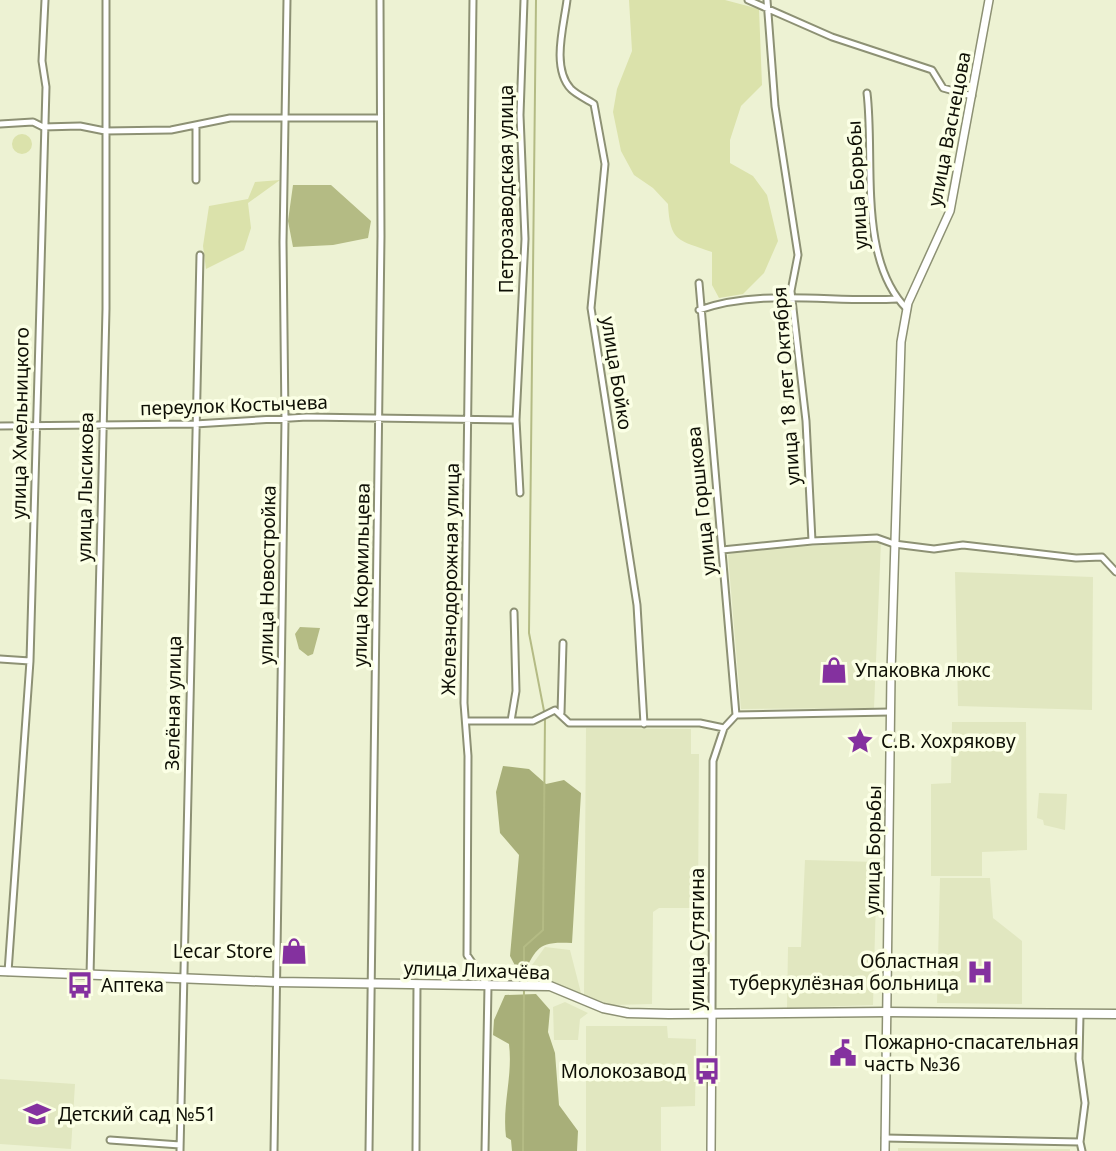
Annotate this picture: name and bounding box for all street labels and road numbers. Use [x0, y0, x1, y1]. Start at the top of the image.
street label: улица Васнецова [921, 49, 977, 209]
street label: Петрозаводская улица [493, 85, 519, 293]
street label: улица Борьбы [841, 120, 873, 250]
street label: улица 18 лет Октября [766, 286, 806, 486]
street label: улица Бойко [595, 314, 639, 432]
street label: улица Хмельницкого [5, 327, 35, 519]
street label: переулок Костычева [140, 389, 328, 421]
street label: улица Лысикова [71, 412, 99, 562]
street label: улица Горшкова [680, 425, 722, 577]
street label: Железнодорожная улица [435, 462, 465, 696]
street label: улица Кормильцева [346, 483, 376, 667]
street label: улица Новостройка [252, 485, 282, 665]
street label: Зелёная улица [159, 635, 187, 771]
street label: улица Борьбы [859, 785, 887, 915]
street label: улица Сутягина [684, 868, 710, 1010]
street label: улица Лихачёва [403, 954, 551, 986]

